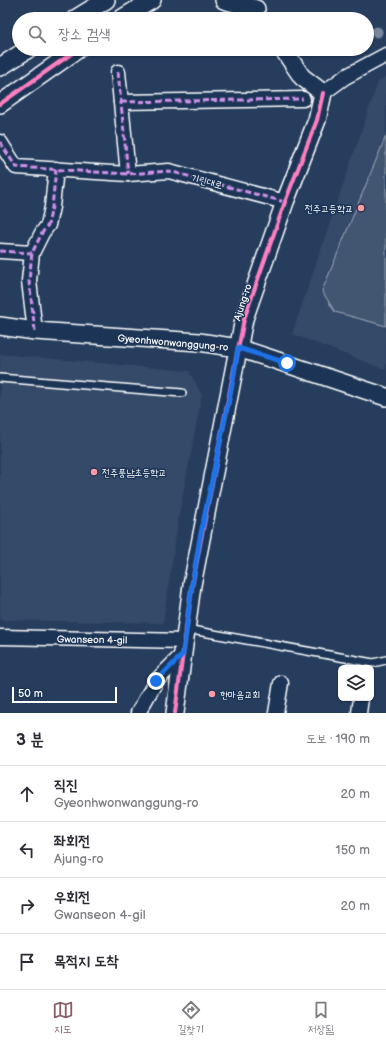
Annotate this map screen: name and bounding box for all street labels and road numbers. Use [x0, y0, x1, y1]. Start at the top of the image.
street label: 기린대로 [190, 172, 224, 192]
street label: Ajung-ro [231, 282, 255, 322]
street label: Gyeonhwonwanggung-ro [117, 332, 229, 354]
street label: Gwanseon 4-gil [57, 633, 127, 647]

